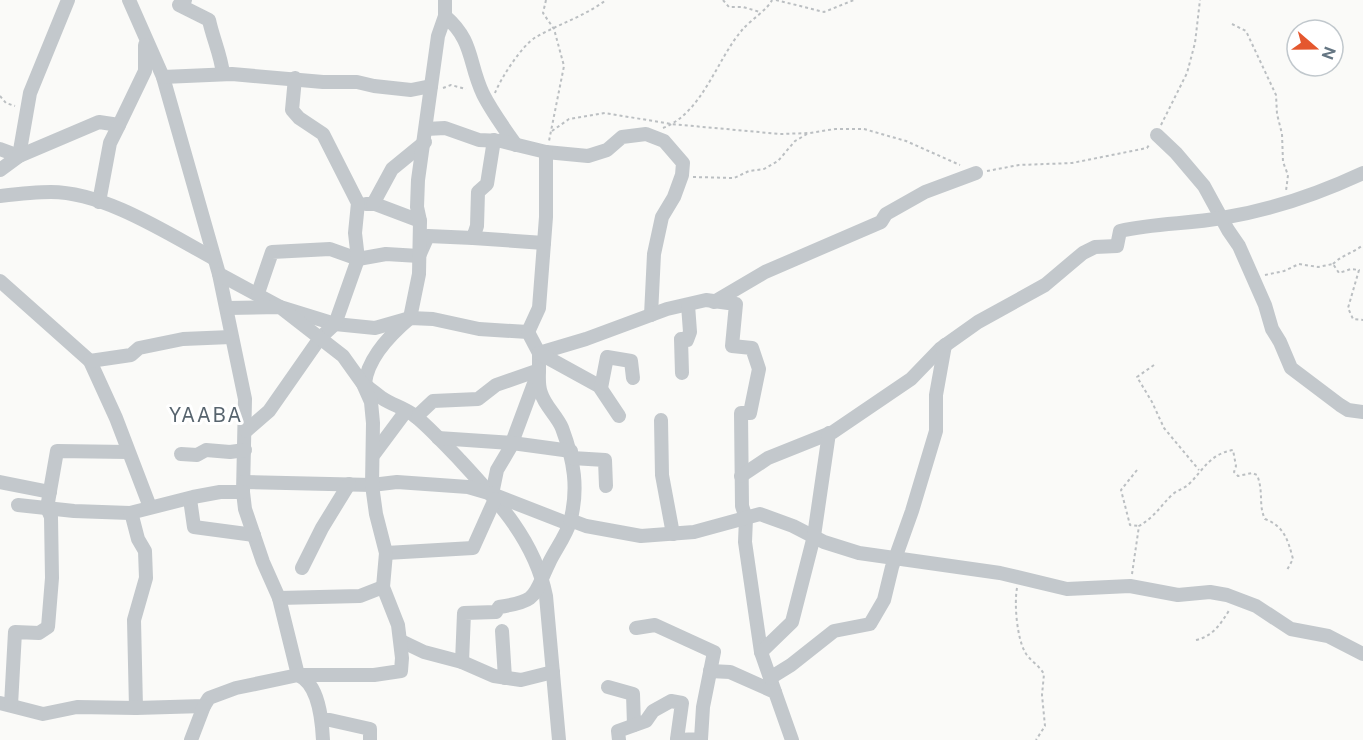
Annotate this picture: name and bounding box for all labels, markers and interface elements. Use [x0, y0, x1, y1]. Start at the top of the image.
north arrow [1285, 18, 1345, 78]
text: N [1318, 44, 1340, 62]
district label: YAABA [169, 403, 243, 427]

